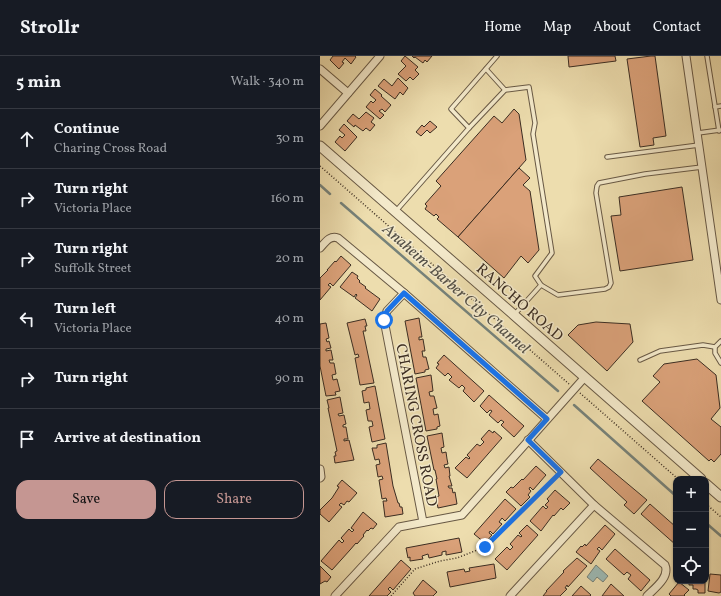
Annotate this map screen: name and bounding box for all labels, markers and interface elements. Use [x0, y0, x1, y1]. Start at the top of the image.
text: Strollr [20, 15, 80, 41]
text: Home [484, 18, 521, 37]
text: Map [543, 18, 571, 37]
text: About [593, 18, 631, 37]
text: Contact [653, 18, 701, 37]
text: 5 min [16, 71, 61, 94]
text: Walk · 340 m [231, 73, 304, 91]
text: Continue [54, 119, 119, 140]
icon: ahead [16, 128, 38, 150]
text: 30 m [276, 130, 304, 148]
text: Charing Cross Road [54, 140, 167, 158]
text: Turn right [54, 179, 128, 200]
icon: right [16, 188, 38, 210]
text: 160 m [270, 190, 304, 208]
text: Victoria Place [54, 200, 132, 218]
water label: Anaheim-Barber City Channel [376, 219, 534, 360]
text: Turn right [54, 239, 128, 260]
icon: right [16, 248, 38, 270]
text: 20 m [275, 250, 304, 268]
street label: RANCHO ROAD [471, 259, 567, 347]
text: Suffolk Street [54, 260, 132, 278]
text: Turn left [54, 299, 116, 320]
icon: left [16, 308, 38, 330]
text: 40 m [275, 310, 304, 328]
route start [375, 311, 393, 329]
text: Victoria Place [54, 320, 132, 338]
street label: CHARING CROSS ROAD [389, 342, 442, 508]
icon: right [16, 368, 38, 390]
text: Turn right [54, 368, 128, 389]
text: 90 m [275, 370, 304, 388]
icon: arrive [16, 428, 38, 450]
text: Arrive at destination [54, 428, 201, 449]
map controls [673, 476, 709, 584]
button: + [673, 476, 709, 512]
button: Save [16, 480, 156, 519]
button: Share [164, 480, 304, 519]
button: − [673, 512, 709, 548]
route end [476, 538, 494, 556]
button: locate [673, 548, 709, 584]

